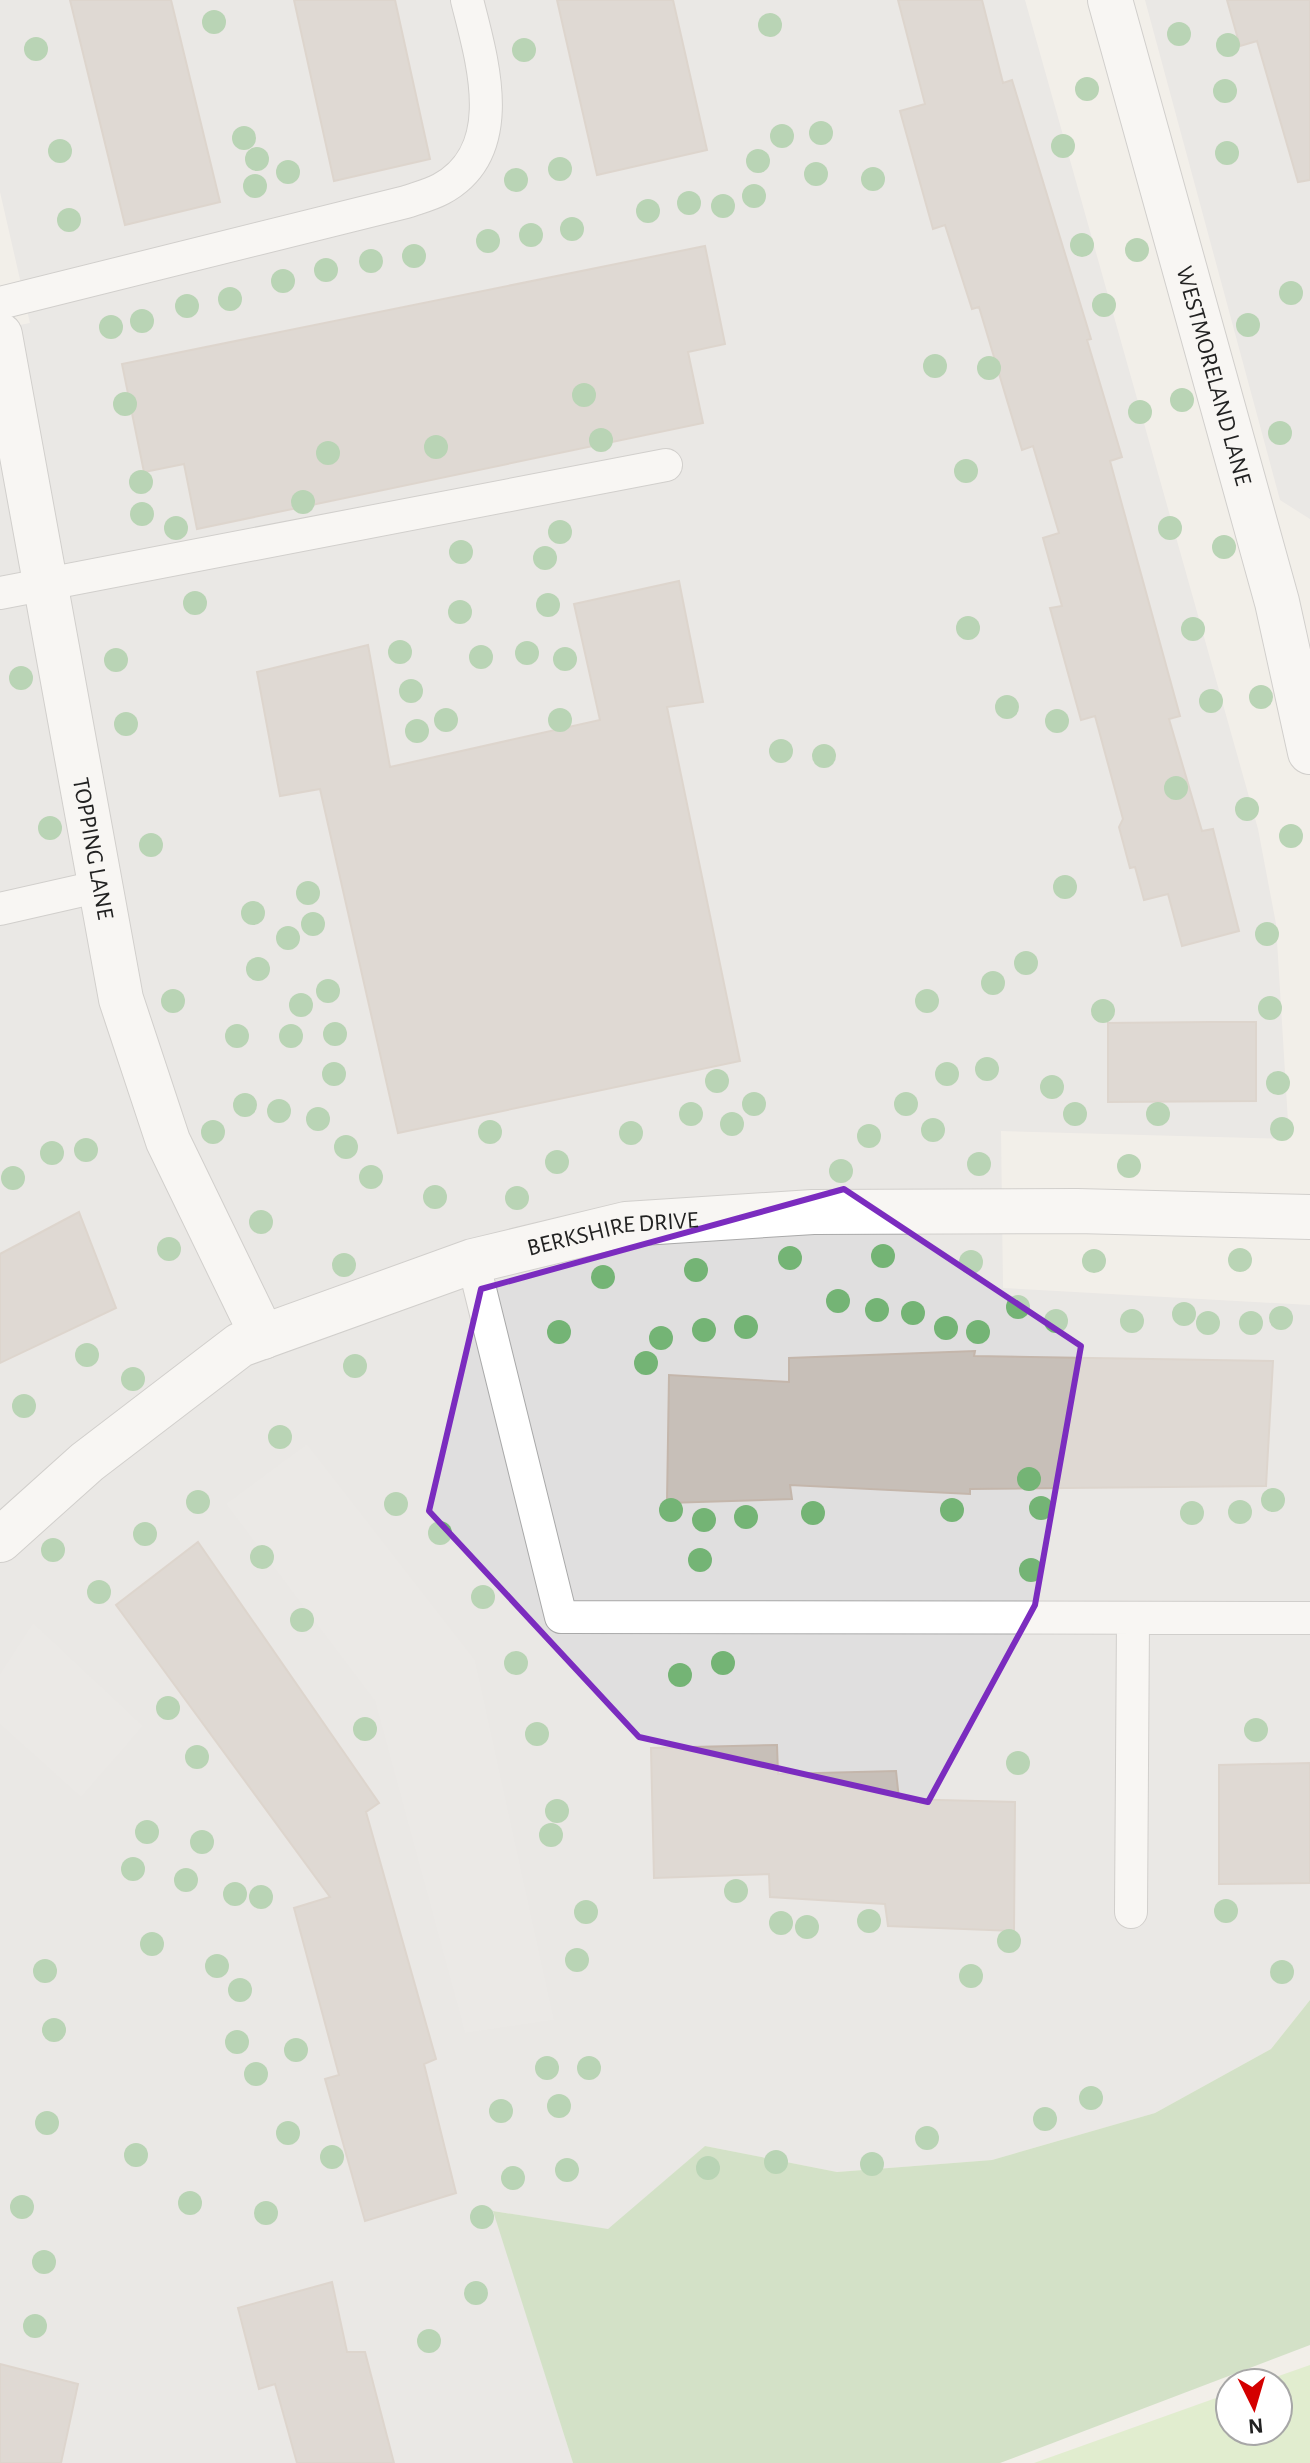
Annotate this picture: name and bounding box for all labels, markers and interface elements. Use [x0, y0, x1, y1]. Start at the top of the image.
street label: WESTMORELAND LANE [1171, 264, 1255, 489]
street label: TOPPING LANE [68, 776, 117, 922]
street label: BERKSHIRE DRIVE [525, 1208, 700, 1261]
north arrow [1214, 2367, 1294, 2447]
text: N [1247, 2414, 1264, 2438]

